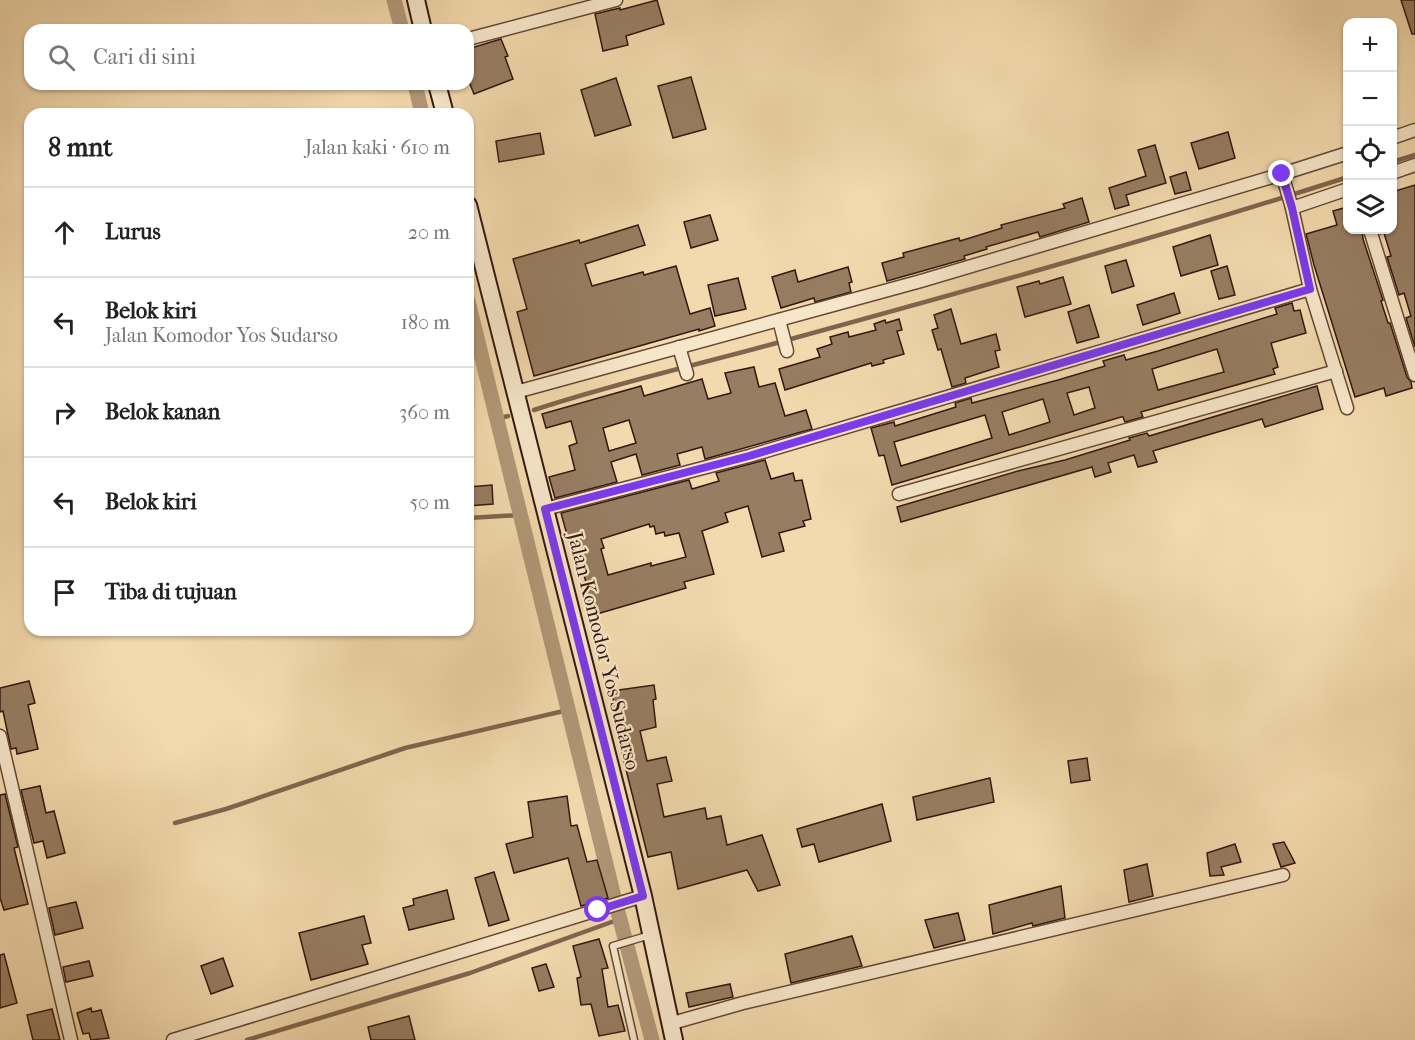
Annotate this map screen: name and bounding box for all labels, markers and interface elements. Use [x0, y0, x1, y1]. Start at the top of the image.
map controls [1343, 18, 1397, 234]
button: + [1343, 18, 1397, 72]
search box [24, 24, 474, 90]
icon: search [45, 41, 78, 74]
text: Cari di sini [93, 44, 196, 70]
button: − [1343, 72, 1397, 126]
button: locate [1343, 126, 1397, 180]
text: 8 mnt [48, 132, 112, 163]
text: Jalan kaki · 610 m [305, 136, 450, 159]
route end [1268, 160, 1294, 186]
button: layers [1343, 180, 1397, 234]
icon: ahead [48, 216, 81, 249]
text: Lurus [105, 219, 161, 245]
text: 20 m [408, 221, 450, 244]
text: Belok kiri [105, 298, 197, 324]
icon: left [48, 306, 81, 339]
text: 180 m [401, 311, 450, 334]
text: Jalan Komodor Yos Sudarso [105, 324, 338, 347]
icon: right [48, 396, 81, 429]
text: Belok kanan [105, 399, 220, 425]
text: 360 m [399, 401, 450, 424]
icon: left [48, 486, 81, 519]
text: Belok kiri [105, 489, 197, 515]
text: 50 m [409, 491, 450, 514]
street label: Jalan Komodor Yos Sudarso [562, 528, 645, 773]
icon: arrive [48, 576, 81, 609]
text: Tiba di tujuan [105, 579, 237, 605]
route start [584, 896, 610, 922]

